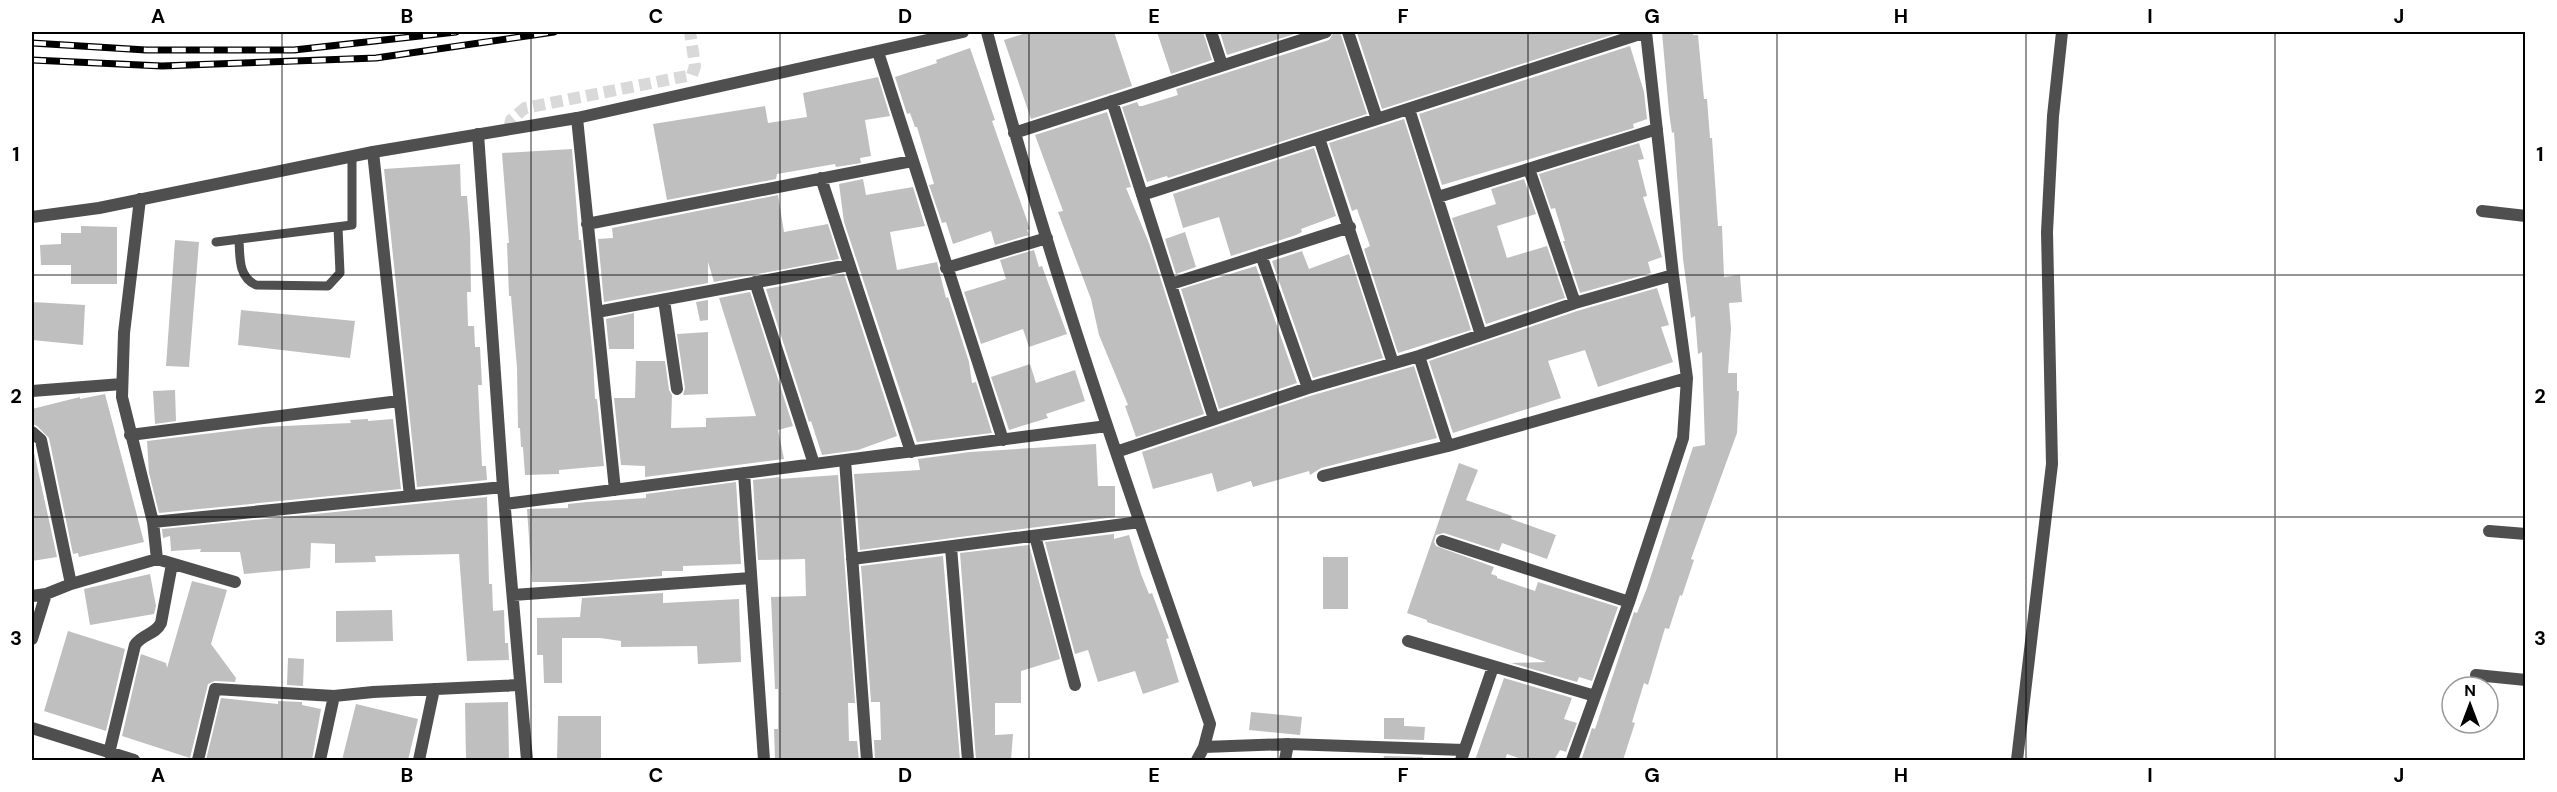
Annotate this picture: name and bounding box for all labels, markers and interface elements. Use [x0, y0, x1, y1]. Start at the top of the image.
text: A [151, 3, 165, 29]
text: B [401, 3, 413, 29]
text: C [649, 3, 663, 29]
text: D [898, 3, 912, 29]
text: E [1148, 3, 1160, 29]
text: F [1397, 3, 1409, 29]
text: G [1644, 3, 1660, 29]
text: H [1894, 3, 1908, 29]
text: I [2147, 3, 2153, 29]
text: J [2394, 3, 2404, 29]
text: 1 [12, 141, 20, 167]
text: 1 [2536, 141, 2544, 167]
text: 2 [10, 383, 22, 409]
text: 2 [2534, 383, 2546, 409]
text: 3 [10, 625, 22, 651]
text: 3 [2534, 625, 2546, 651]
north arrow [2440, 675, 2500, 735]
text: N [2464, 680, 2476, 701]
text: A [151, 762, 165, 788]
text: B [401, 762, 413, 788]
text: C [649, 762, 663, 788]
text: D [898, 762, 912, 788]
text: E [1148, 762, 1160, 788]
text: F [1397, 762, 1409, 788]
text: G [1644, 762, 1660, 788]
text: H [1894, 762, 1908, 788]
text: I [2147, 762, 2153, 788]
text: J [2394, 762, 2404, 788]

